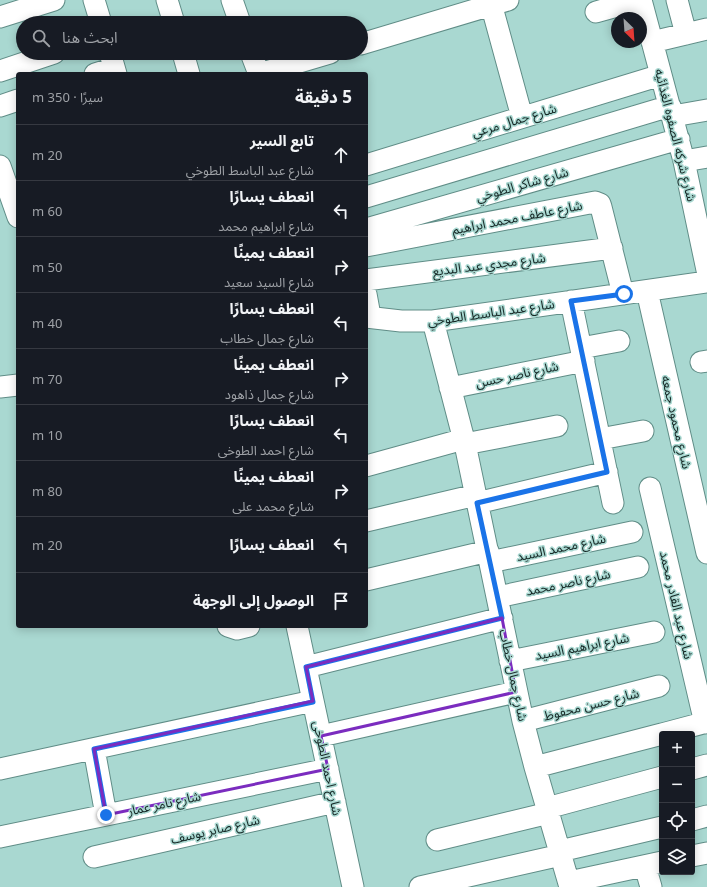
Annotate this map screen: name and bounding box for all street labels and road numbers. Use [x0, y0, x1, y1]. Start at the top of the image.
street label: شارع شركه الصفوه الغذائيه [649, 67, 701, 204]
street label: شارع جمال مرعي [469, 99, 559, 143]
street label: شارع شاكر الطوخي [474, 162, 571, 208]
street label: شارع عاطف محمد ابراهيم [450, 196, 584, 240]
street label: شارع مجدي عبد البديع [431, 248, 547, 282]
street label: شارع عبد الباسط الطوخي [426, 294, 556, 332]
street label: شارع ناصر حسن [474, 356, 561, 394]
street label: شارع محمود جمعه [656, 374, 696, 471]
street label: شارع محمد السيد [515, 529, 608, 567]
street label: شارع عبد القادر محمد [654, 549, 698, 661]
street label: شارع ناصر محمد [524, 564, 612, 602]
street label: شارع جمال خطاب [494, 627, 533, 723]
street label: شارع ابراهيم السيد [533, 628, 631, 666]
street label: شارع حسن محفوظ [541, 683, 641, 727]
street label: شارع احمد الطوخى [307, 719, 347, 817]
street label: شارع تامر عمار [125, 786, 203, 822]
street label: شارع صابر يوسف [169, 810, 262, 850]

